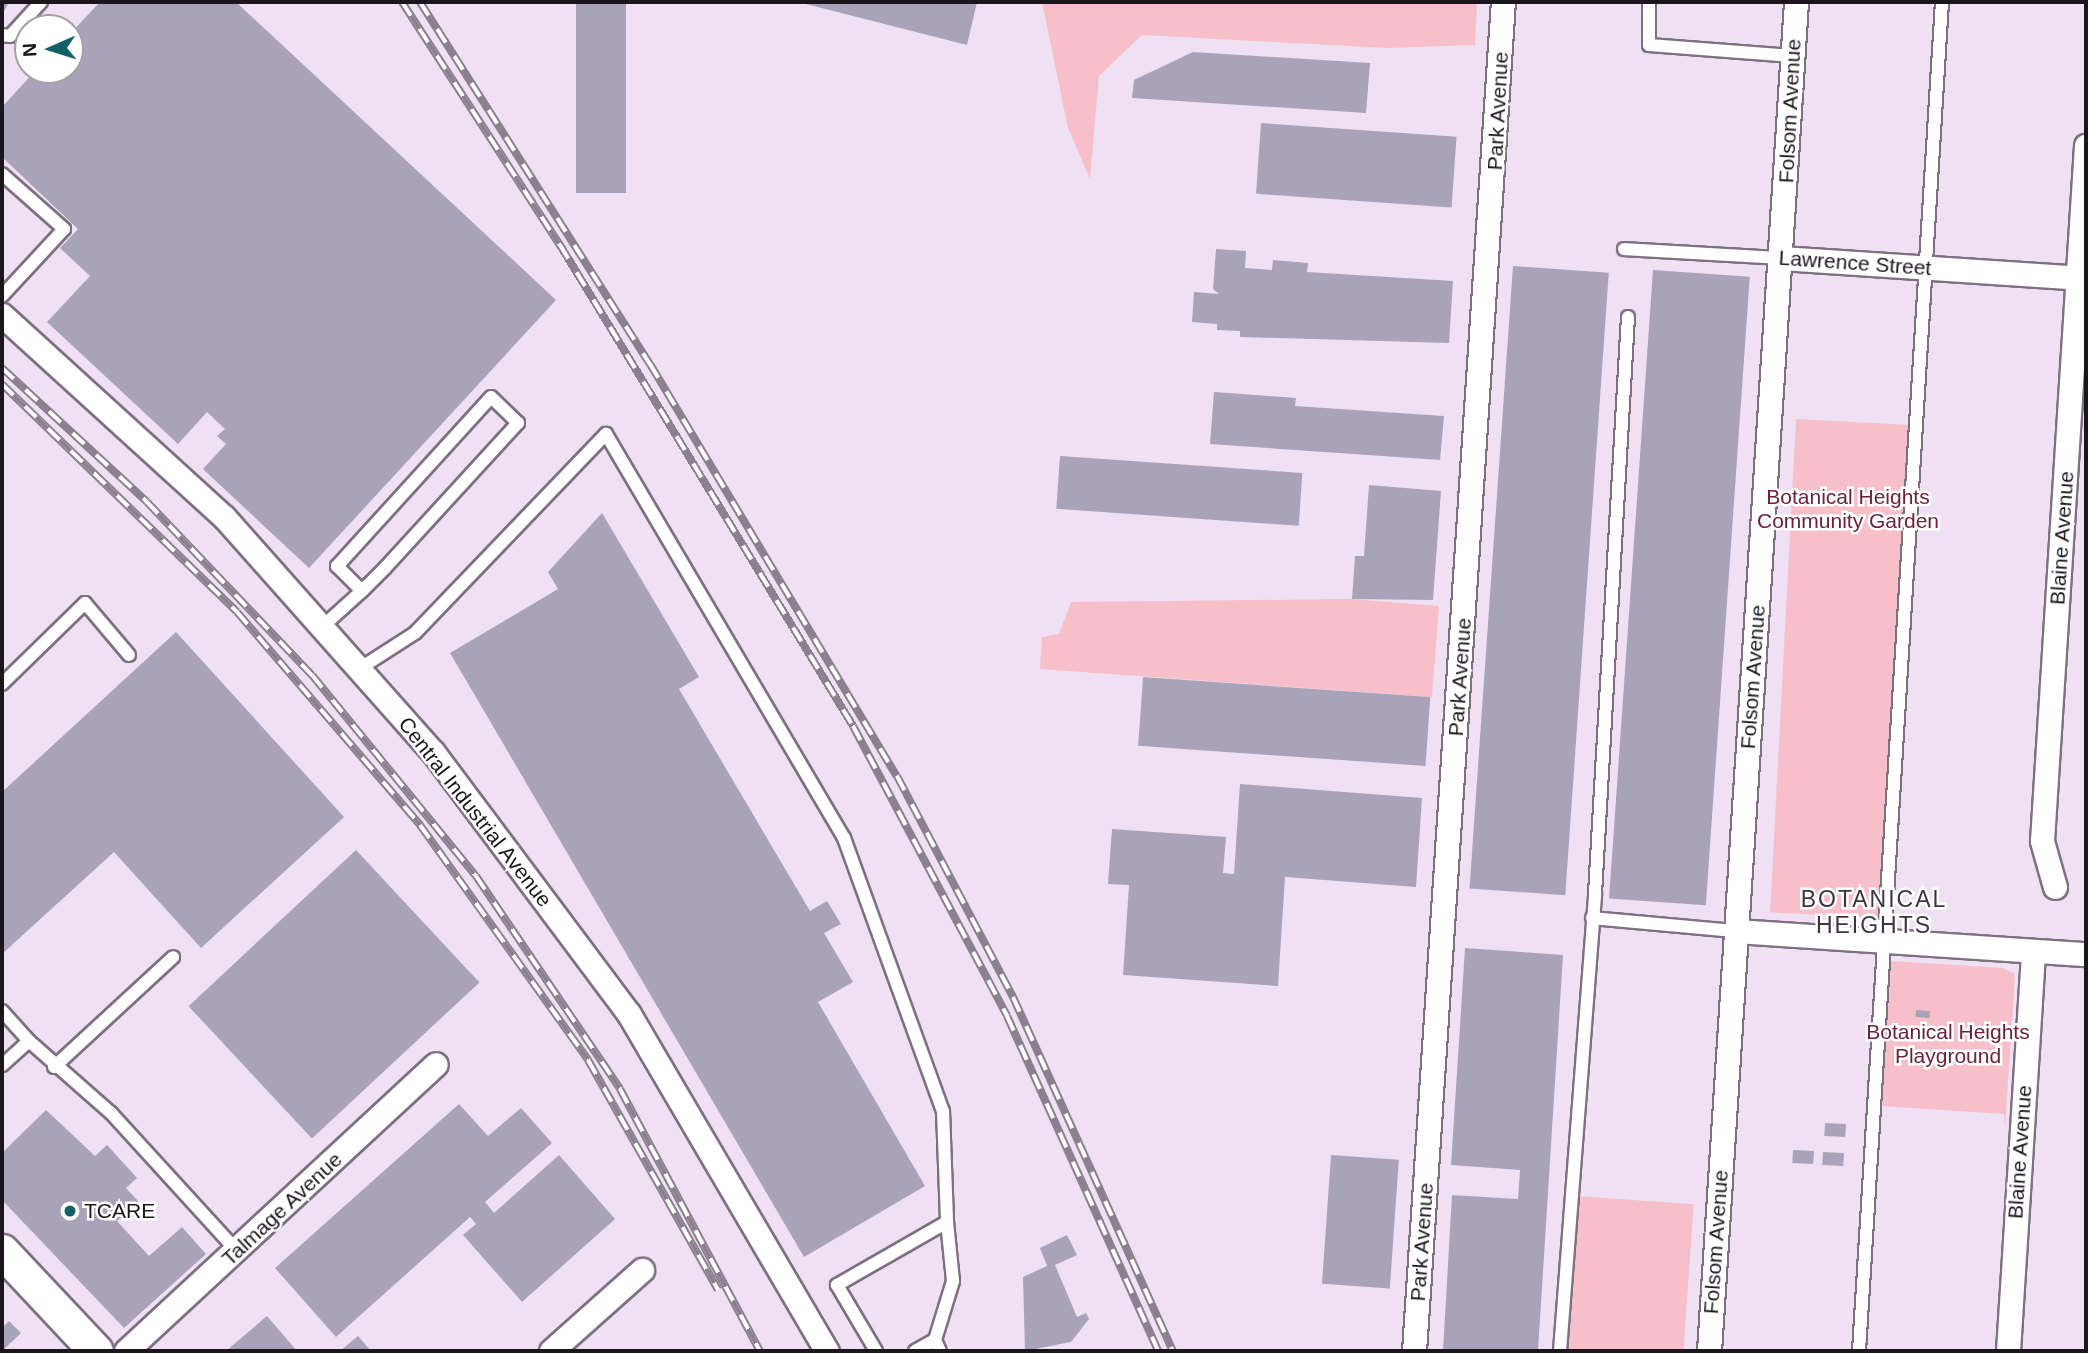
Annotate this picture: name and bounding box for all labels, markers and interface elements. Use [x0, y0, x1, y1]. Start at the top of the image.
north arrow [14, 14, 84, 84]
street label: Folsom Avenue [1774, 38, 1806, 184]
text: N [19, 43, 40, 57]
street label: Park Avenue [1482, 50, 1514, 172]
street label: Lawrence Street [1778, 245, 1932, 281]
street label: Blaine Avenue [2045, 470, 2079, 606]
park label: Botanical Heights Community Garden [1757, 484, 1939, 534]
street label: Folsom Avenue [1735, 604, 1771, 750]
street label: Park Avenue [1443, 616, 1477, 738]
street label: Central Industrial Avenue [393, 711, 557, 913]
district label: BOTANICAL HEIGHTS [1802, 885, 1946, 939]
park label: Botanical Heights Playground [1866, 1019, 2030, 1069]
street label: Blaine Avenue [2003, 1084, 2037, 1220]
street label: Talmage Avenue [216, 1147, 348, 1271]
street label: Folsom Avenue [1698, 1169, 1734, 1315]
street label: Park Avenue [1405, 1181, 1439, 1303]
place label: TCARE [84, 1198, 155, 1224]
marker: TCARE [62, 1203, 78, 1219]

